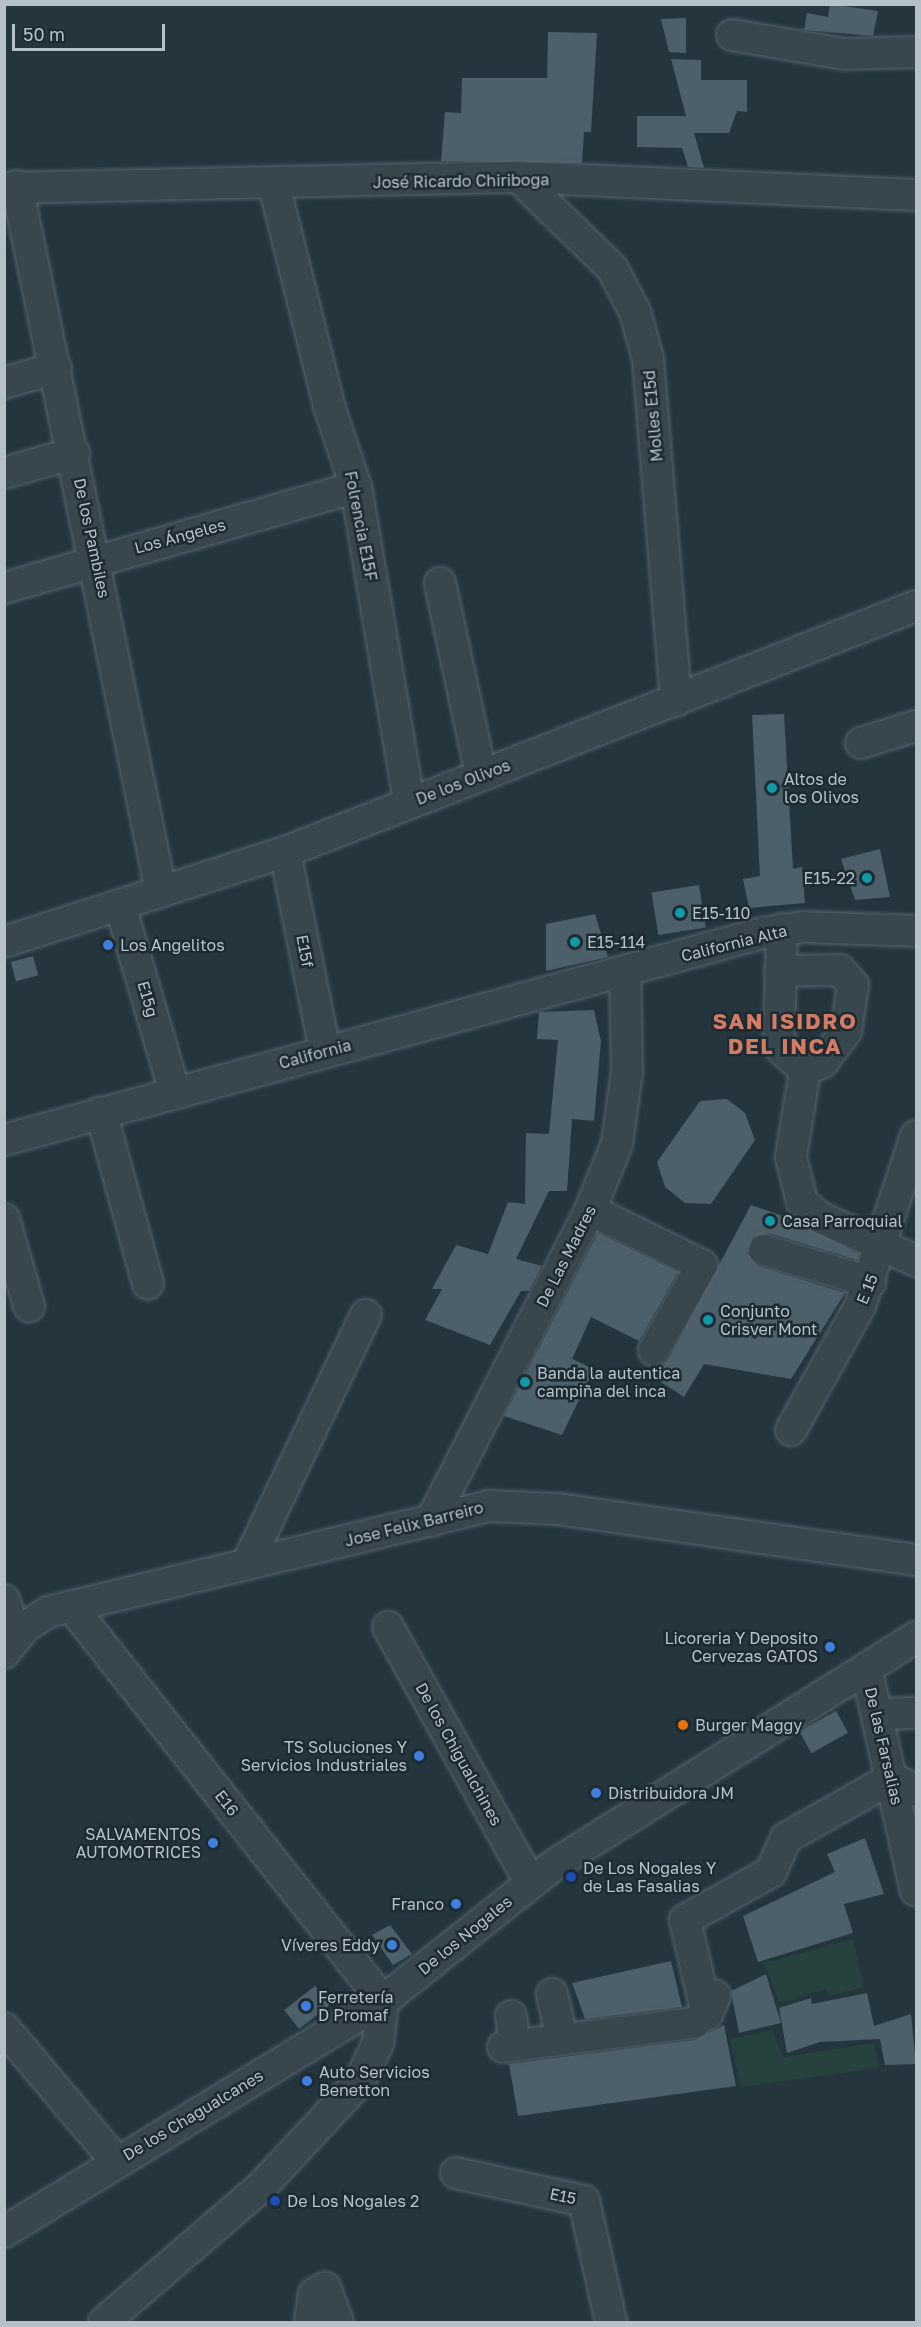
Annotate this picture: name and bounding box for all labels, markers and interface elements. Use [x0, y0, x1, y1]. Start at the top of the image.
scale bar [15, 12, 168, 50]
text: 50 m [23, 23, 65, 45]
street label: José Ricardo Chiriboga [373, 170, 549, 192]
street label: Molles E15d [639, 369, 667, 463]
street label: Folrencia E15F [341, 469, 381, 583]
street label: De los Pambiles [70, 476, 114, 600]
street label: Los Ángeles [132, 515, 228, 557]
street label: De los Olivos [413, 755, 513, 809]
place label: Altos de los Olivos [784, 769, 859, 807]
marker: Altos de los Olivos [765, 781, 779, 795]
place label: E15-22 [804, 868, 855, 888]
marker: E15-22 [860, 871, 874, 885]
place label: E15-110 [692, 903, 750, 923]
marker: E15-110 [673, 906, 687, 920]
street label: California Alta [679, 921, 789, 965]
place label: E15-114 [587, 932, 645, 952]
street label: E15f [292, 933, 318, 969]
place label: Los Angelitos [120, 935, 225, 955]
marker: E15-114 [568, 935, 582, 949]
marker: Los Angelitos [101, 938, 115, 952]
street label: E15g [134, 979, 162, 1019]
district label: SAN ISIDRO DEL INCA [712, 1007, 858, 1058]
street label: California [277, 1035, 353, 1073]
street label: De Las Madres [532, 1202, 600, 1310]
place label: Casa Parroquial [782, 1211, 903, 1231]
marker: Casa Parroquial [763, 1214, 777, 1228]
street label: E 15 [852, 1271, 882, 1307]
place label: Conjunto Crisver Mont [720, 1301, 817, 1339]
marker: Conjunto Crisver Mont [701, 1313, 715, 1327]
place label: Banda la autentica campiña del inca [537, 1363, 680, 1401]
marker: Banda la autentica campiña del inca [518, 1375, 532, 1389]
street label: Jose Felix Barreiro [343, 1497, 485, 1551]
place label: Licoreria Y Deposito Cervezas GATOS [664, 1628, 818, 1666]
marker: Licoreria Y Deposito Cervezas GATOS [823, 1640, 837, 1654]
street label: De los Chigualchines [412, 1679, 506, 1829]
street label: De las Farsalias [861, 1685, 907, 1807]
place label: Burger Maggy [695, 1715, 802, 1735]
marker: Burger Maggy [676, 1718, 690, 1732]
place label: TS Soluciones Y Servicios Industriales [241, 1737, 407, 1775]
marker: TS Soluciones Y Servicios Industriales [412, 1749, 426, 1763]
place label: Distribuidora JM [608, 1783, 734, 1803]
street label: E16 [211, 1786, 243, 1820]
marker: Distribuidora JM [589, 1786, 603, 1800]
place label: SALVAMENTOS AUTOMOTRICES [76, 1824, 201, 1862]
marker: SALVAMENTOS AUTOMOTRICES [206, 1836, 220, 1850]
place label: De Los Nogales Y de Las Fasalias [583, 1858, 716, 1896]
marker: De Los Nogales Y de Las Fasalias [564, 1870, 578, 1884]
street label: De los Nogales [414, 1891, 516, 1979]
place label: Franco [391, 1894, 444, 1914]
marker: Franco [449, 1897, 463, 1911]
place label: Víveres Eddy [281, 1935, 380, 1955]
marker: Víveres Eddy [385, 1938, 399, 1952]
place label: Ferretería D Promaf [318, 1987, 393, 2025]
marker: Ferretería D Promaf [299, 1999, 313, 2013]
place label: Auto Servicios Benetton [319, 2062, 430, 2100]
street label: De los Chagualcanes [119, 2066, 267, 2164]
marker: Auto Servicios Benetton [300, 2074, 314, 2088]
street label: E15 [548, 2184, 578, 2208]
place label: De Los Nogales 2 [287, 2191, 419, 2211]
marker: De Los Nogales 2 [268, 2194, 282, 2208]

